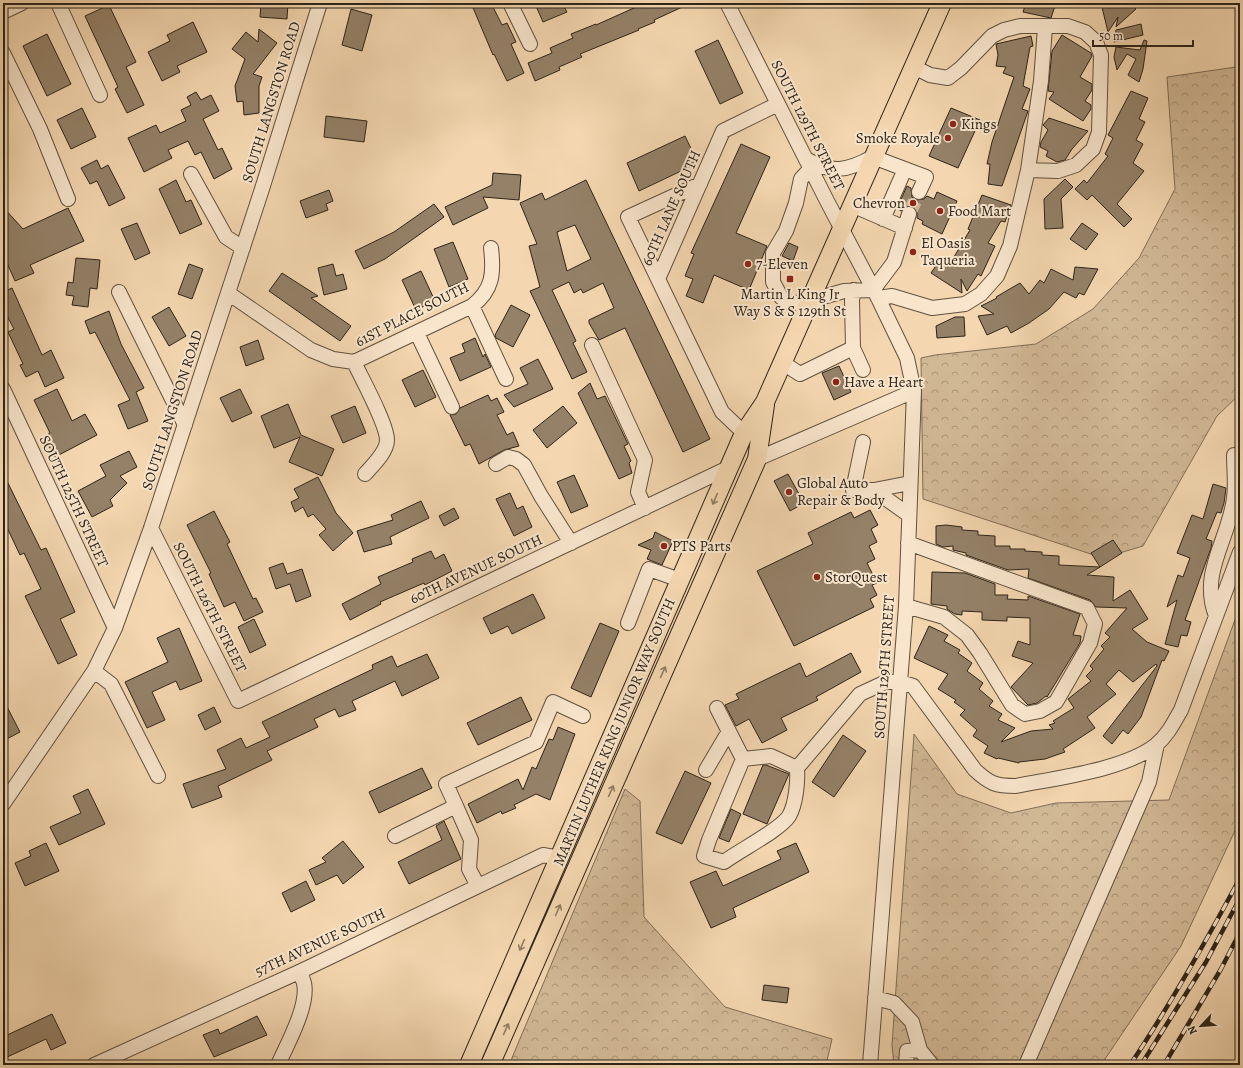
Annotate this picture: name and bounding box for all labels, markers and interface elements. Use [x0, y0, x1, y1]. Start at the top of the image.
street label: SOUTH LANGSTON ROAD [237, 19, 305, 185]
scale bar [1093, 22, 1193, 48]
text: 50 m [1099, 28, 1123, 44]
street label: SOUTH 129TH STREET [766, 56, 850, 194]
place label: Kings [961, 114, 996, 134]
marker: Kings [948, 119, 958, 129]
place label: Smoke Royale [856, 128, 940, 148]
marker: Smoke Royale [943, 133, 953, 143]
street label: 60TH LANE SOUTH [636, 147, 706, 269]
place label: Chevron [853, 193, 905, 213]
marker: Chevron [908, 198, 918, 208]
place label: Food Mart [948, 201, 1011, 221]
marker: Food Mart [935, 206, 945, 216]
place label: El Oasis Taqueria [921, 233, 975, 270]
marker: El Oasis Taqueria [908, 247, 918, 257]
place label: 7-Eleven [756, 254, 808, 274]
marker: 7-Eleven [743, 259, 753, 269]
marker: Martin L King Jr Way S & S 129th St [785, 274, 795, 284]
street label: 61ST PLACE SOUTH [352, 277, 472, 351]
place label: Martin L King Jr Way S & S 129th St [733, 284, 846, 321]
street label: SOUTH LANGSTON ROAD [137, 327, 207, 493]
place label: Have a Heart [844, 372, 923, 392]
marker: Have a Heart [831, 377, 841, 387]
street label: SOUTH 125TH STREET [35, 432, 114, 571]
place label: Global Auto Repair & Body [797, 473, 885, 510]
marker: Global Auto Repair & Body [784, 487, 794, 497]
one-way arrow [711, 492, 718, 504]
street label: 60TH AVENUE SOUTH [406, 529, 546, 609]
place label: PTS Parts [672, 536, 731, 556]
street label: SOUTH 126TH STREET [168, 538, 252, 676]
marker: PTS Parts [659, 541, 669, 551]
place label: StorQuest [825, 567, 887, 587]
marker: StorQuest [812, 572, 822, 582]
street label: SOUTH 129TH STREET [869, 594, 899, 739]
street label: MARTIN LUTHER KING JUNIOR WAY SOUTH [548, 595, 680, 869]
one-way arrow [660, 667, 667, 679]
one-way arrow [608, 786, 615, 798]
street label: 57TH AVENUE SOUTH [251, 903, 389, 981]
one-way arrow [555, 905, 563, 917]
one-way arrow [517, 938, 525, 950]
north arrow [1181, 1006, 1221, 1046]
text: N [1184, 1023, 1201, 1037]
one-way arrow [503, 1024, 510, 1036]

